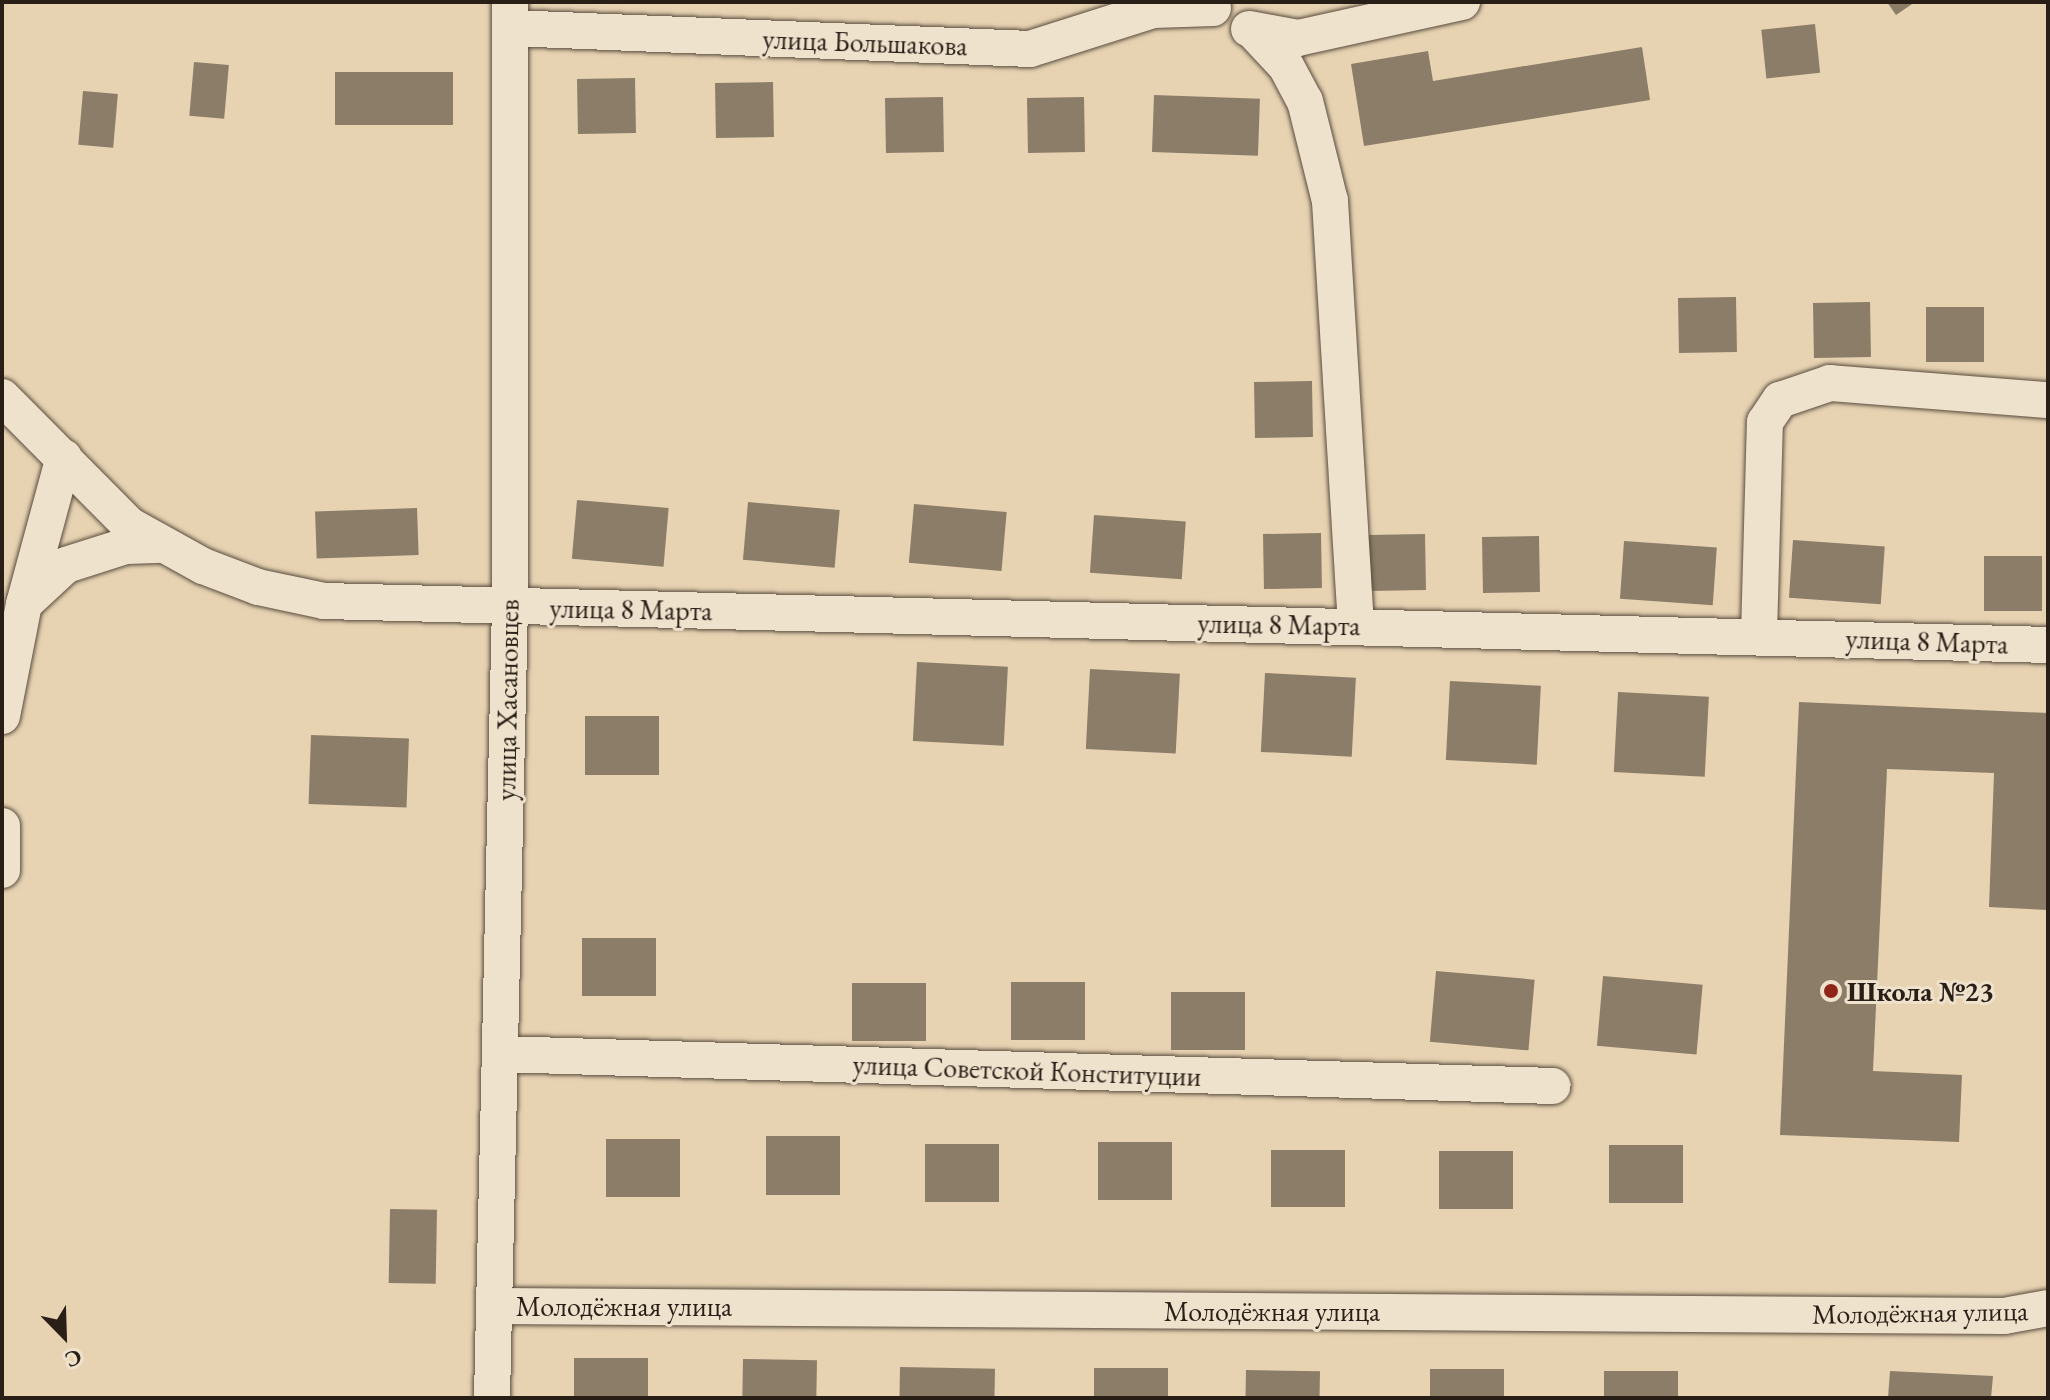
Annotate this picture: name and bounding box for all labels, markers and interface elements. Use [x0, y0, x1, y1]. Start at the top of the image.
street label: улица Большакова [762, 22, 968, 62]
street label: улица 8 Марта [549, 591, 713, 627]
street label: улица Хасановцев [488, 599, 526, 801]
street label: улица 8 Марта [1197, 606, 1361, 642]
street label: улица 8 Марта [1845, 621, 2009, 661]
place label: Школа №23 [1847, 974, 1994, 1008]
marker: Школа №23 [1822, 982, 1840, 1000]
street label: улица Советской Конституции [852, 1047, 1202, 1093]
street label: Молодёжная улица [516, 1289, 732, 1323]
street label: Молодёжная улица [1811, 1293, 2029, 1331]
street label: Молодёжная улица [1164, 1294, 1380, 1328]
north arrow [24, 1296, 104, 1376]
text: С [61, 1342, 86, 1375]

